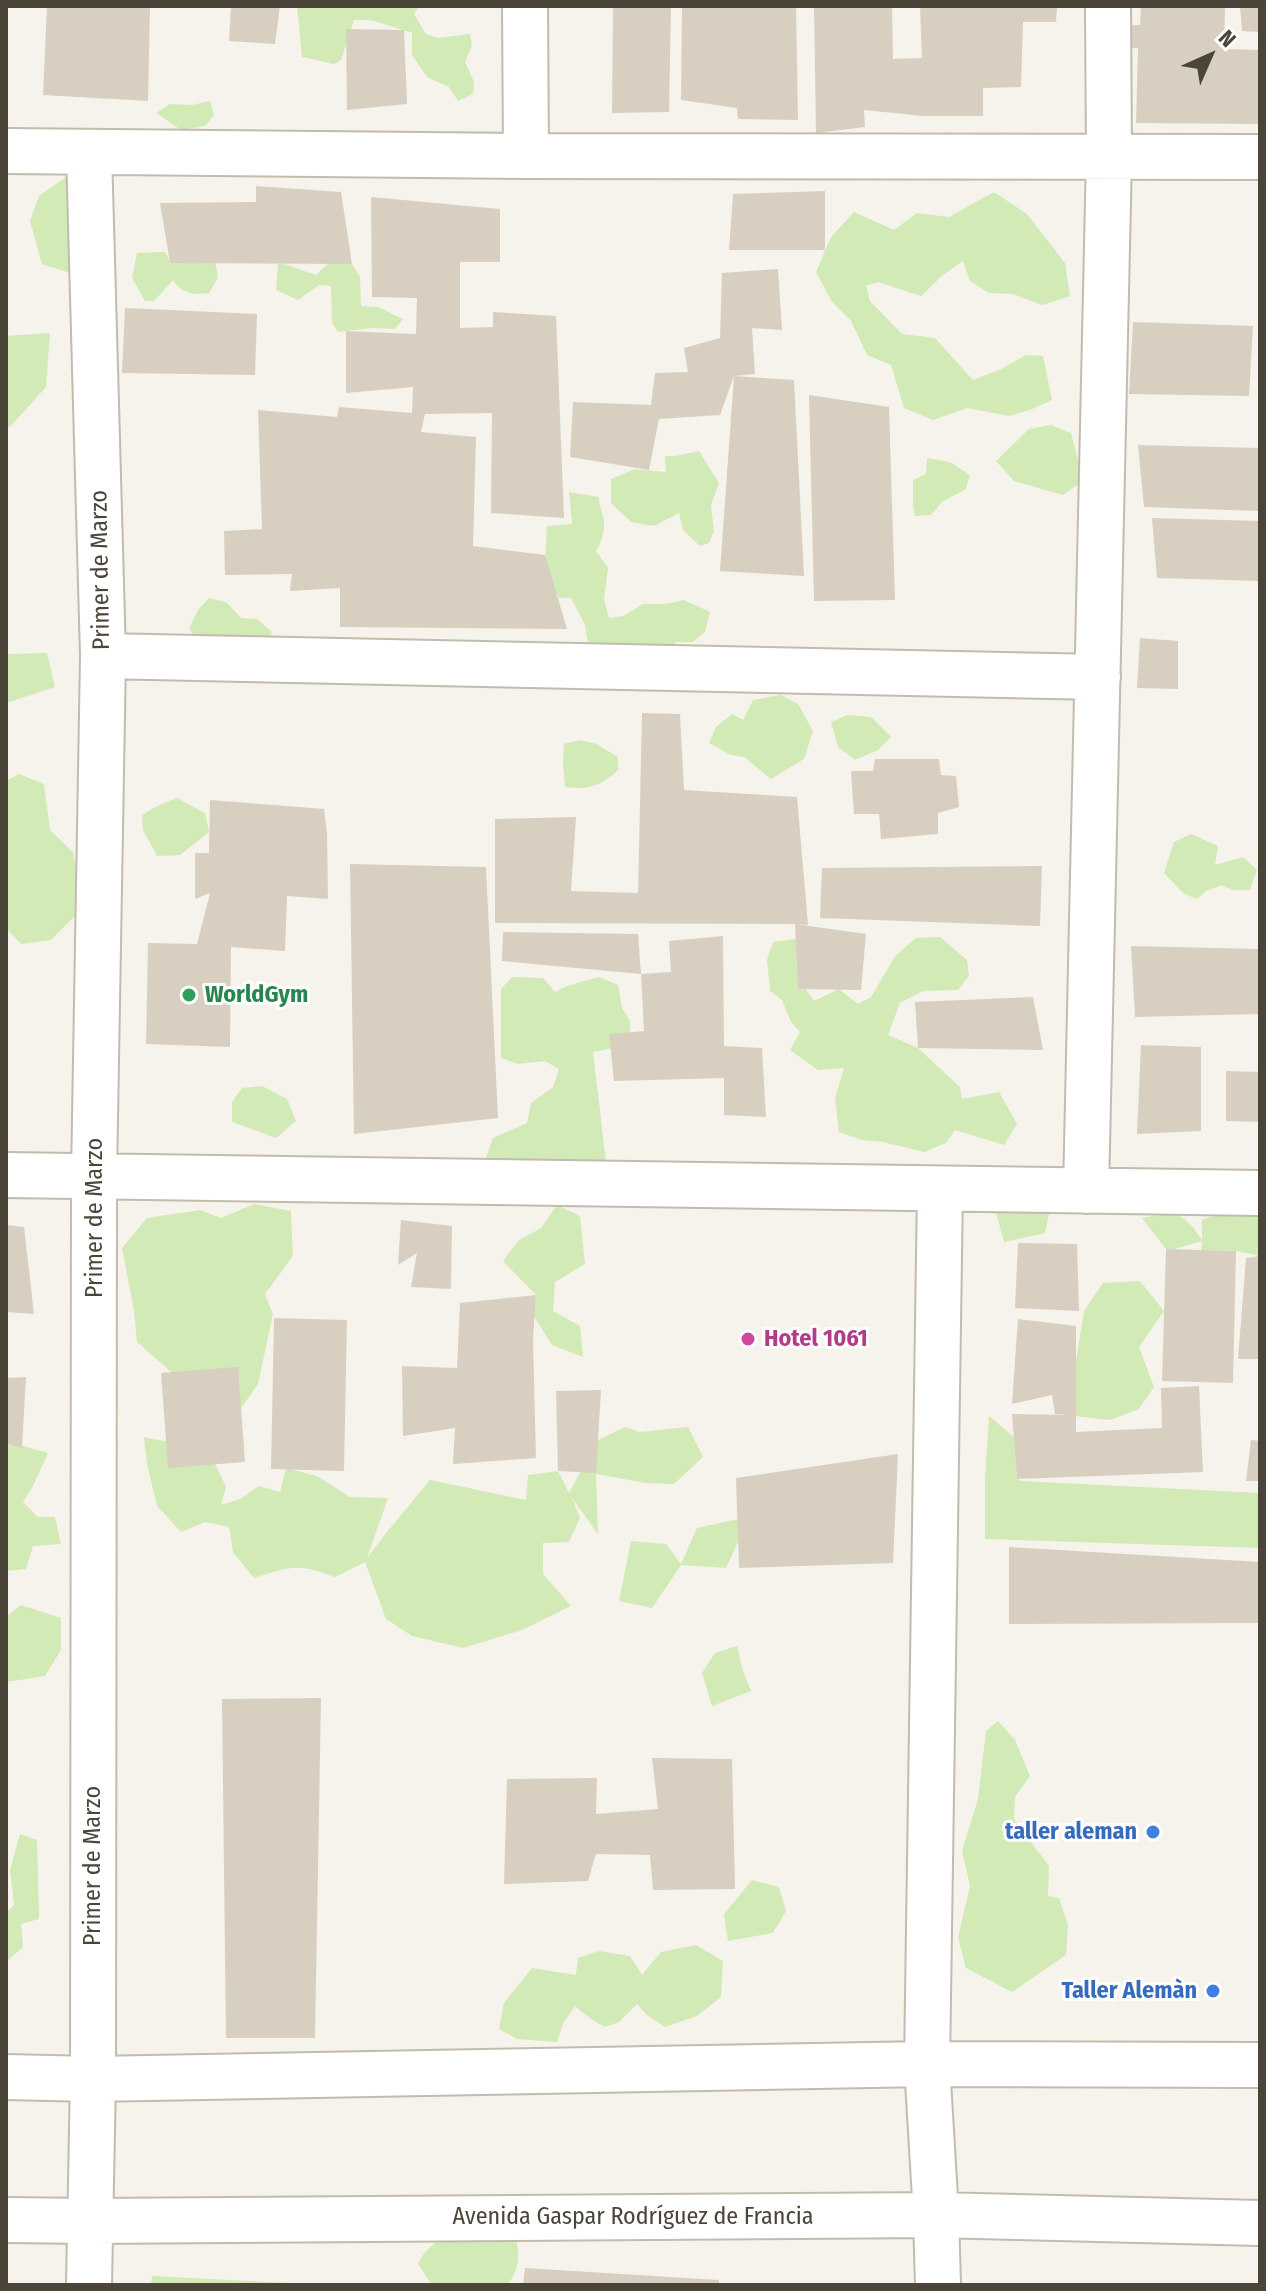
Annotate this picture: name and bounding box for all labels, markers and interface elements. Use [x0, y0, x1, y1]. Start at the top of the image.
north arrow [1170, 16, 1250, 96]
text: N [1213, 24, 1242, 53]
street label: Primer de Marzo [85, 490, 117, 650]
place label: WorldGym [205, 981, 308, 1009]
marker: WorldGym [180, 986, 198, 1004]
street label: Primer de Marzo [81, 1138, 109, 1298]
place label: Hotel 1061 [764, 1325, 868, 1353]
marker: Hotel 1061 [739, 1330, 757, 1348]
street label: Primer de Marzo [79, 1786, 107, 1946]
place label: taller aleman [1005, 1818, 1137, 1846]
marker: taller aleman [1144, 1823, 1162, 1841]
place label: Taller Alemàn [1061, 1977, 1197, 2005]
marker: Taller Alemàn [1204, 1982, 1222, 2000]
street label: Avenida Gaspar Rodríguez de Francia [452, 2203, 814, 2231]

